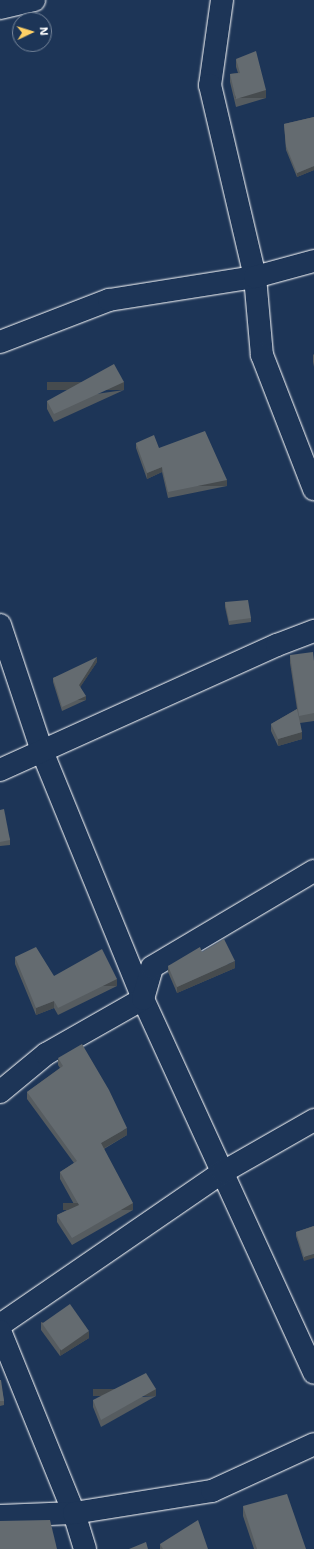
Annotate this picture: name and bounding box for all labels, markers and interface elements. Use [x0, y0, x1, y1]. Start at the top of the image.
north arrow [12, 12, 52, 52]
text: N [36, 26, 51, 36]

